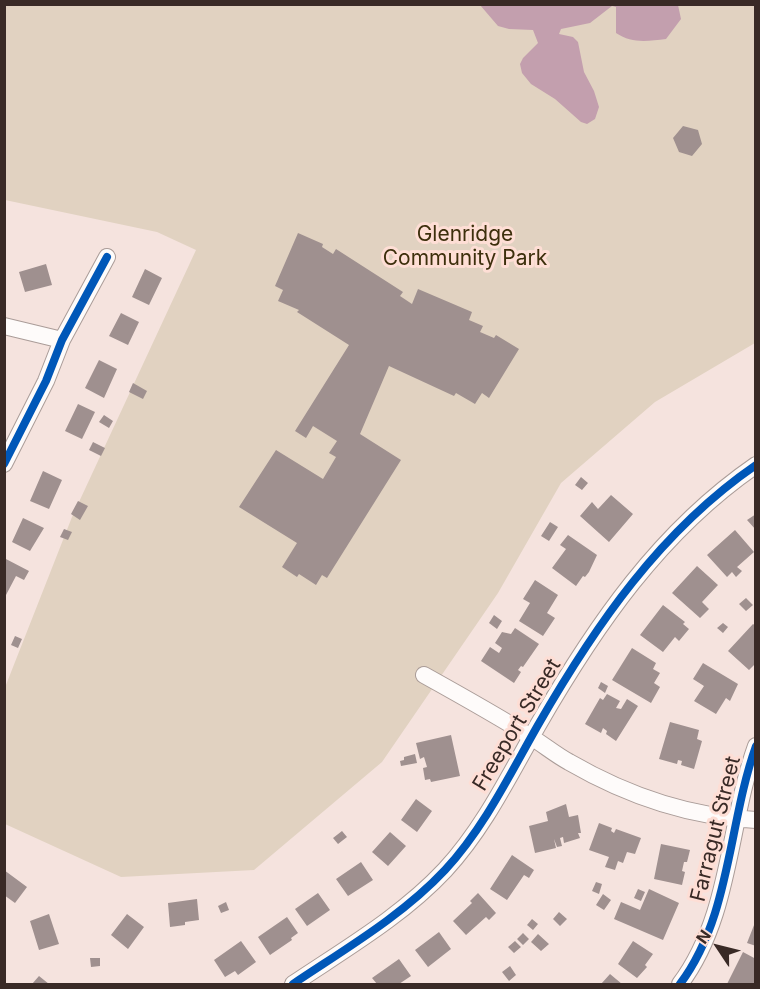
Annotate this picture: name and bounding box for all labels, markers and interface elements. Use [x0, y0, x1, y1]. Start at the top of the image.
park label: Glenridge Community Park [383, 222, 547, 272]
street label: Freeport Street [468, 654, 566, 796]
street label: Farragut Street [686, 754, 746, 904]
north arrow [688, 917, 748, 977]
text: N [692, 926, 715, 947]

